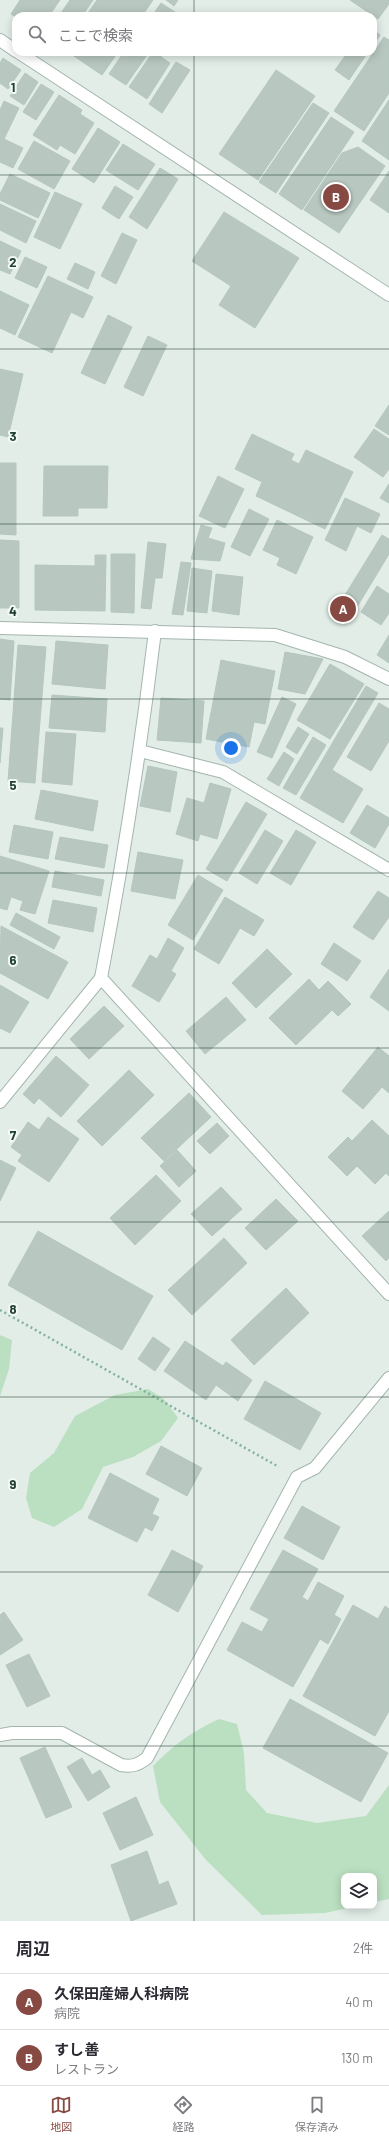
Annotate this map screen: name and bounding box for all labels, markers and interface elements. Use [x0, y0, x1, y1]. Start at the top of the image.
search box [12, 12, 377, 56]
icon: search [26, 23, 48, 45]
text: ここで検索 [58, 26, 133, 44]
text: 1 [11, 79, 15, 95]
pin: B [323, 182, 349, 212]
text: 2 [9, 254, 17, 270]
text: 3 [9, 428, 17, 444]
pin: A [330, 594, 356, 624]
text: 4 [9, 603, 17, 619]
your location [221, 738, 241, 758]
text: 5 [9, 777, 17, 793]
text: 6 [10, 952, 17, 968]
text: 7 [10, 1127, 17, 1143]
text: 8 [9, 1301, 17, 1317]
text: 9 [10, 1476, 17, 1492]
map controls [341, 1873, 377, 1909]
button: layers [341, 1873, 377, 1909]
text: 周辺 [16, 1938, 50, 1958]
text: 2件 [353, 1940, 373, 1956]
text: 久保田産婦人科病院 [54, 1984, 189, 2002]
text: A [25, 1994, 33, 2010]
text: 40 m [345, 1994, 373, 2010]
text: 病院 [54, 2005, 80, 2021]
text: すし善 [54, 2040, 99, 2058]
text: B [25, 2050, 33, 2066]
text: 130 m [341, 2050, 373, 2066]
text: レストラン [54, 2061, 119, 2077]
tab: 地図 [50, 2094, 72, 2134]
tab: 経路 [172, 2094, 194, 2134]
tab: 保存済み [295, 2094, 339, 2134]

